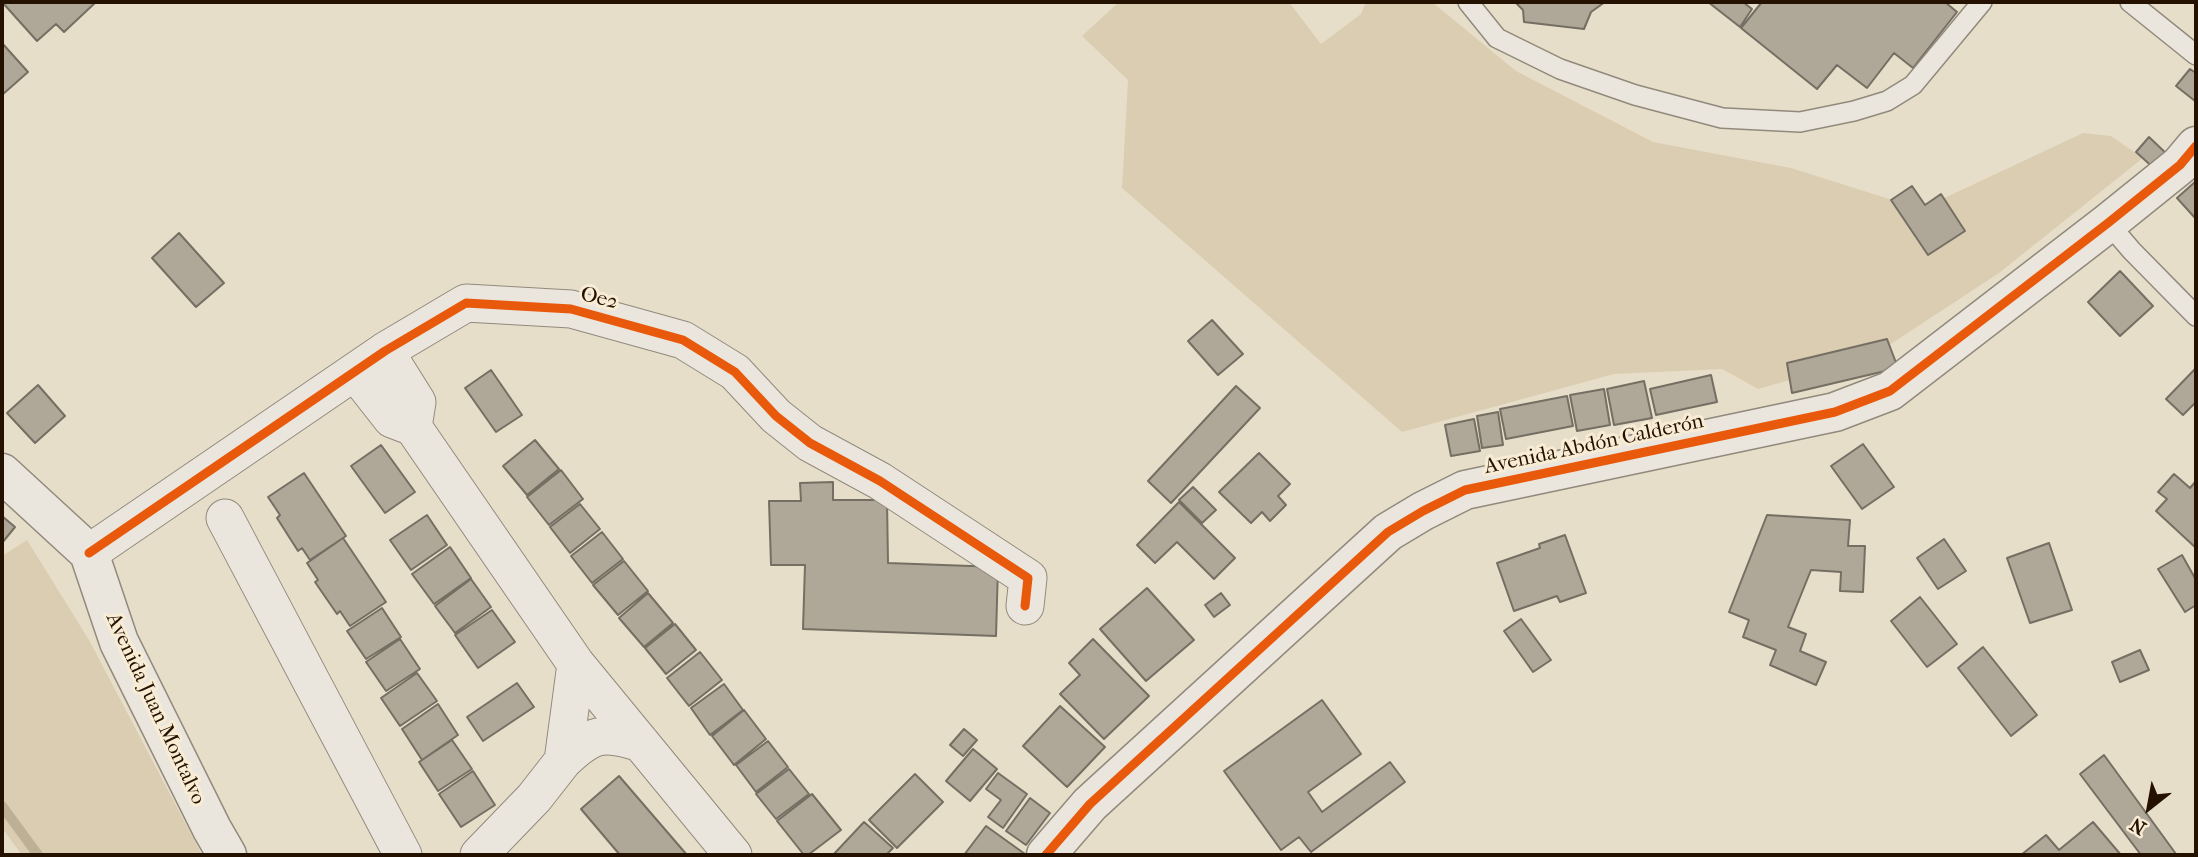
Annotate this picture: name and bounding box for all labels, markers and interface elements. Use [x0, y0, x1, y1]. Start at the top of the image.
street label: Oe2 [578, 282, 620, 316]
street label: Avenida Abdón Calderón [1482, 409, 1706, 481]
street label: Avenida Juan Montalvo [100, 609, 210, 809]
north arrow [2114, 773, 2184, 843]
text: N [2126, 813, 2150, 839]

